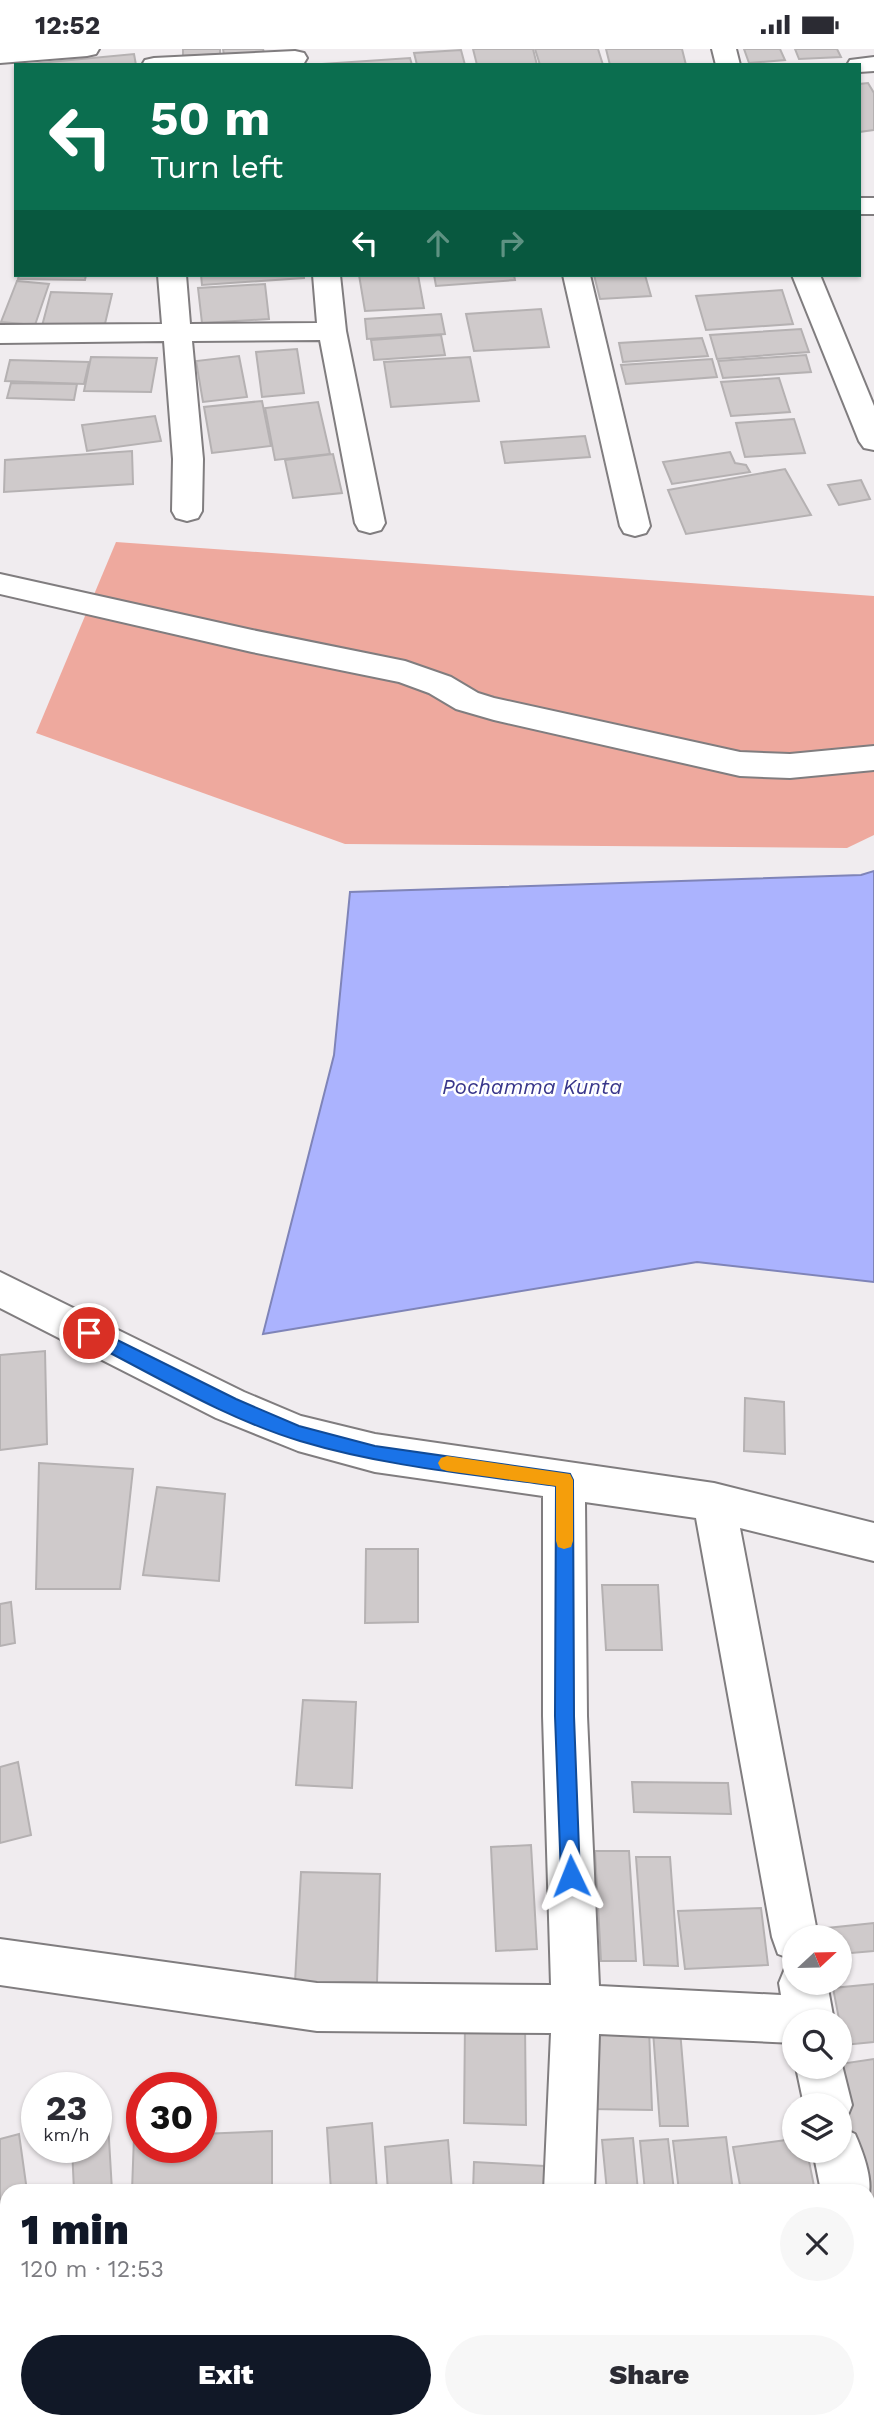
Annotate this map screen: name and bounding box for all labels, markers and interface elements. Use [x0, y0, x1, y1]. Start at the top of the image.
text: 12:52 [35, 10, 100, 40]
text: 50 m [150, 89, 270, 147]
icon: left [35, 91, 126, 182]
text: Turn left [150, 148, 283, 186]
icon: left [346, 224, 384, 262]
icon: ahead [419, 224, 457, 262]
icon: right [492, 224, 530, 262]
water label: Pochamma Kunta [442, 1074, 622, 1099]
pin [59, 1303, 119, 1363]
icon: arrive [70, 1314, 108, 1352]
position arrow [534, 1839, 608, 1913]
north arrow [782, 1925, 852, 1995]
map controls [782, 1925, 852, 2163]
button: search [782, 2009, 852, 2079]
speed limit sign: 30 [126, 2072, 217, 2163]
text: 23 [46, 2087, 87, 2129]
button: layers [782, 2093, 852, 2163]
text: km/h [43, 2124, 90, 2145]
text: 1 min [21, 2205, 129, 2254]
button: close [780, 2207, 854, 2281]
text: 120 m · 12:53 [21, 2256, 164, 2283]
button: Exit [21, 2335, 431, 2415]
button: Share [445, 2335, 854, 2415]

